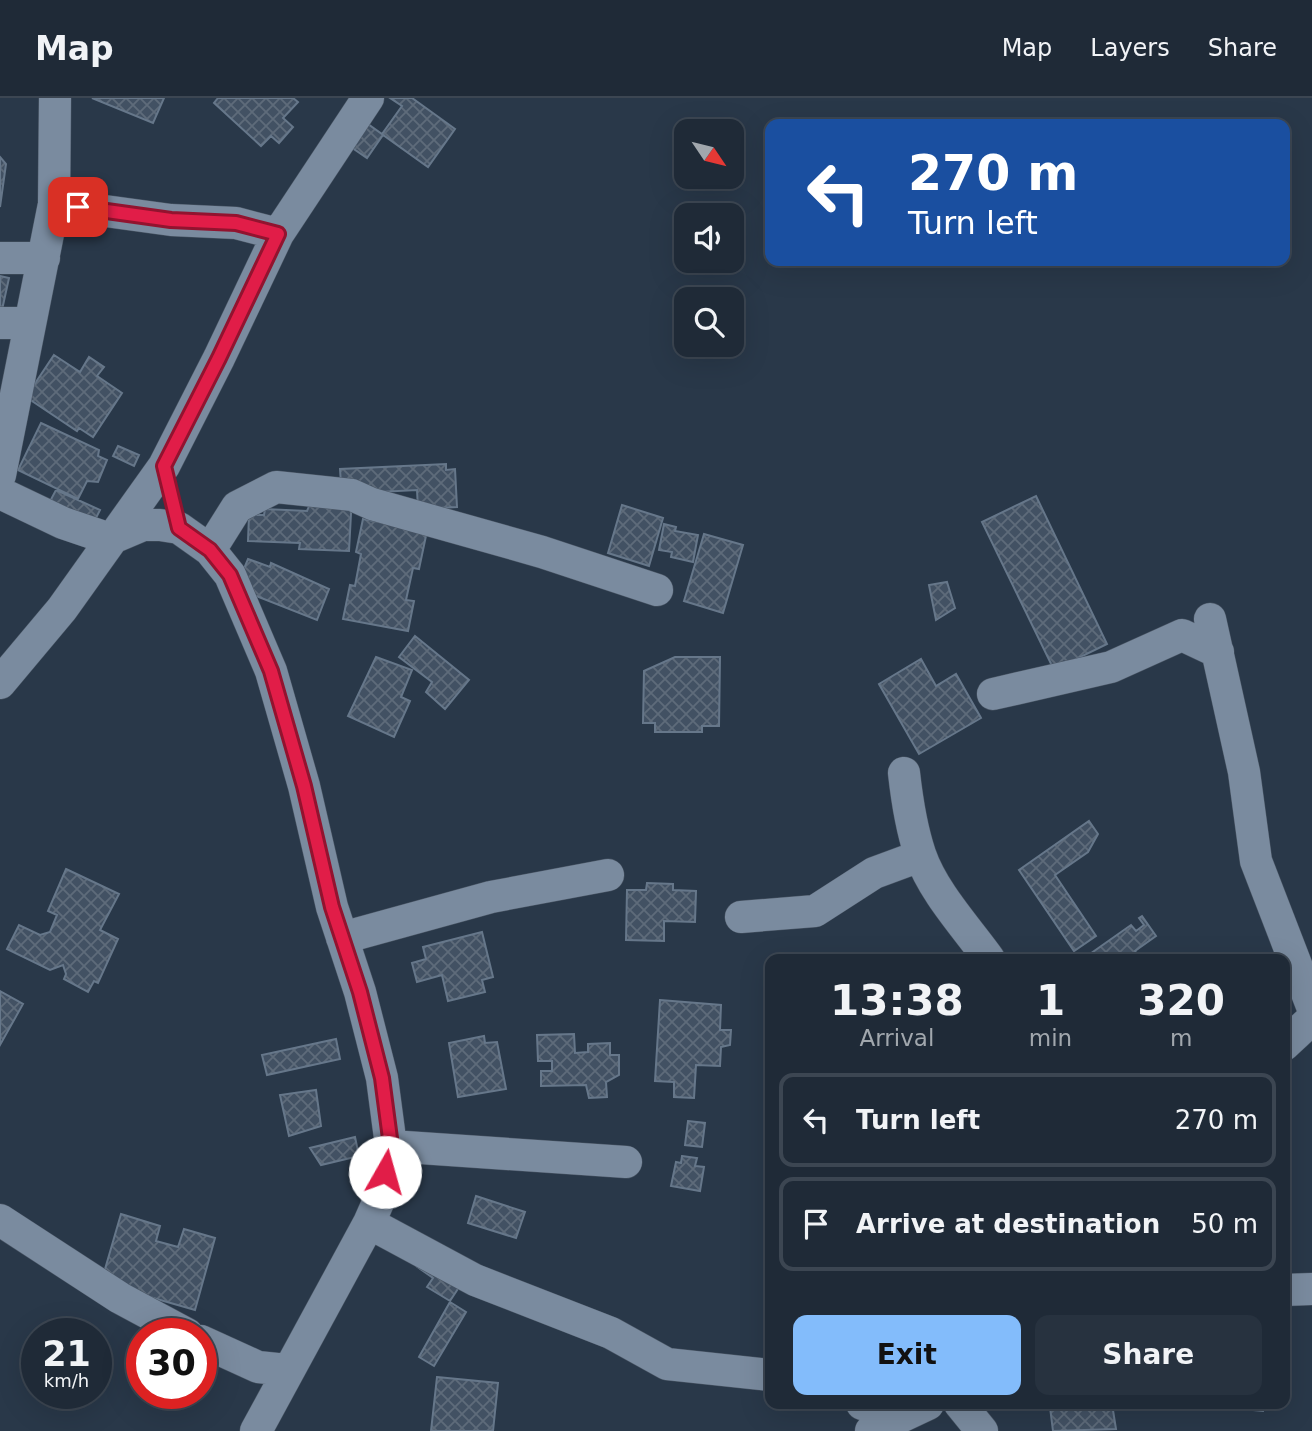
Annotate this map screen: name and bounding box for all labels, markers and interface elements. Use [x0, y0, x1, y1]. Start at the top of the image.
text: Map [35, 29, 114, 68]
text: Map [1002, 34, 1052, 62]
text: Layers [1090, 34, 1170, 62]
text: Share [1208, 34, 1277, 62]
north arrow [674, 119, 744, 189]
map controls [674, 119, 744, 357]
text: 270 m [908, 145, 1078, 202]
icon: left [793, 147, 884, 238]
pin [48, 177, 108, 237]
icon: arrive [59, 188, 97, 226]
button: sound [674, 203, 744, 273]
text: Turn left [908, 204, 1038, 242]
button: search [674, 287, 744, 357]
text: 13:38 [830, 976, 964, 1025]
text: 1 [1036, 976, 1065, 1025]
text: 320 [1137, 976, 1225, 1025]
text: Arrival [860, 1025, 934, 1051]
text: min [1029, 1025, 1072, 1051]
text: m [1170, 1025, 1192, 1051]
icon: left [797, 1101, 835, 1139]
text: Turn left [856, 1105, 980, 1135]
text: 270 m [1175, 1105, 1258, 1135]
position arrow [348, 1135, 422, 1209]
icon: arrive [797, 1205, 835, 1243]
text: Arrive at destination [856, 1209, 1160, 1239]
text: 50 m [1191, 1209, 1258, 1239]
button: Exit [793, 1315, 1021, 1395]
button: Share [1035, 1315, 1262, 1395]
speed limit sign: 30 [126, 1318, 217, 1409]
text: 21 [42, 1334, 91, 1374]
text: km/h [44, 1370, 89, 1391]

